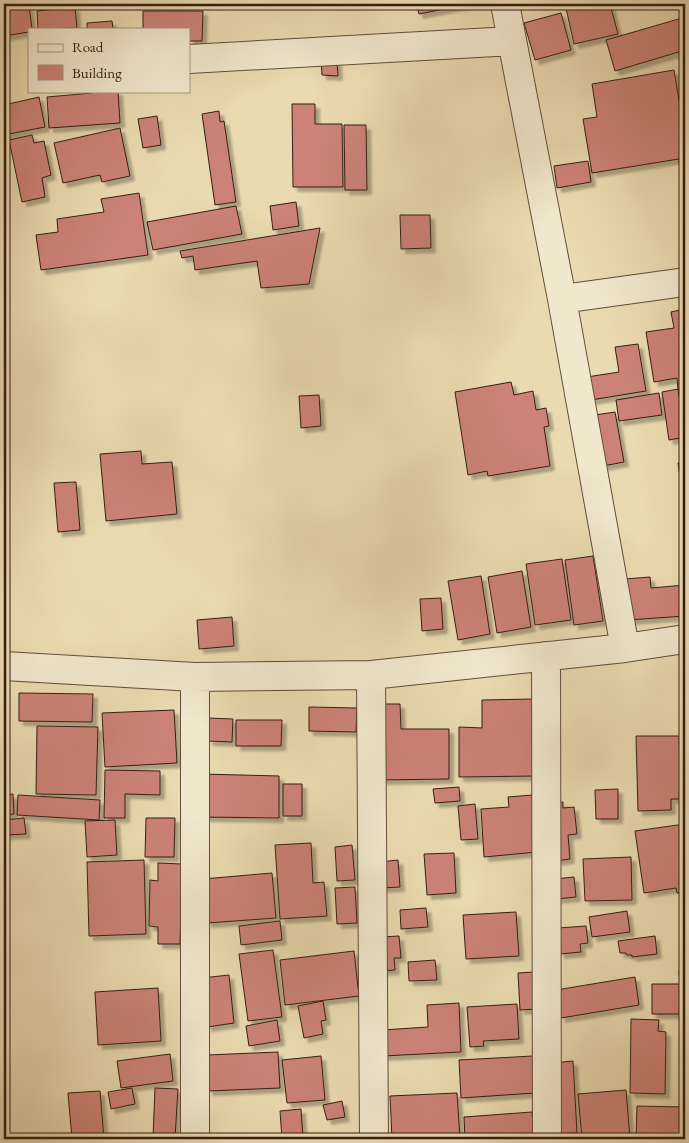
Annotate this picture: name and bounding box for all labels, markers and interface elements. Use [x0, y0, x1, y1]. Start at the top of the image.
legend [28, 28, 190, 92]
text: Road [72, 37, 104, 56]
text: Building [72, 63, 122, 82]

